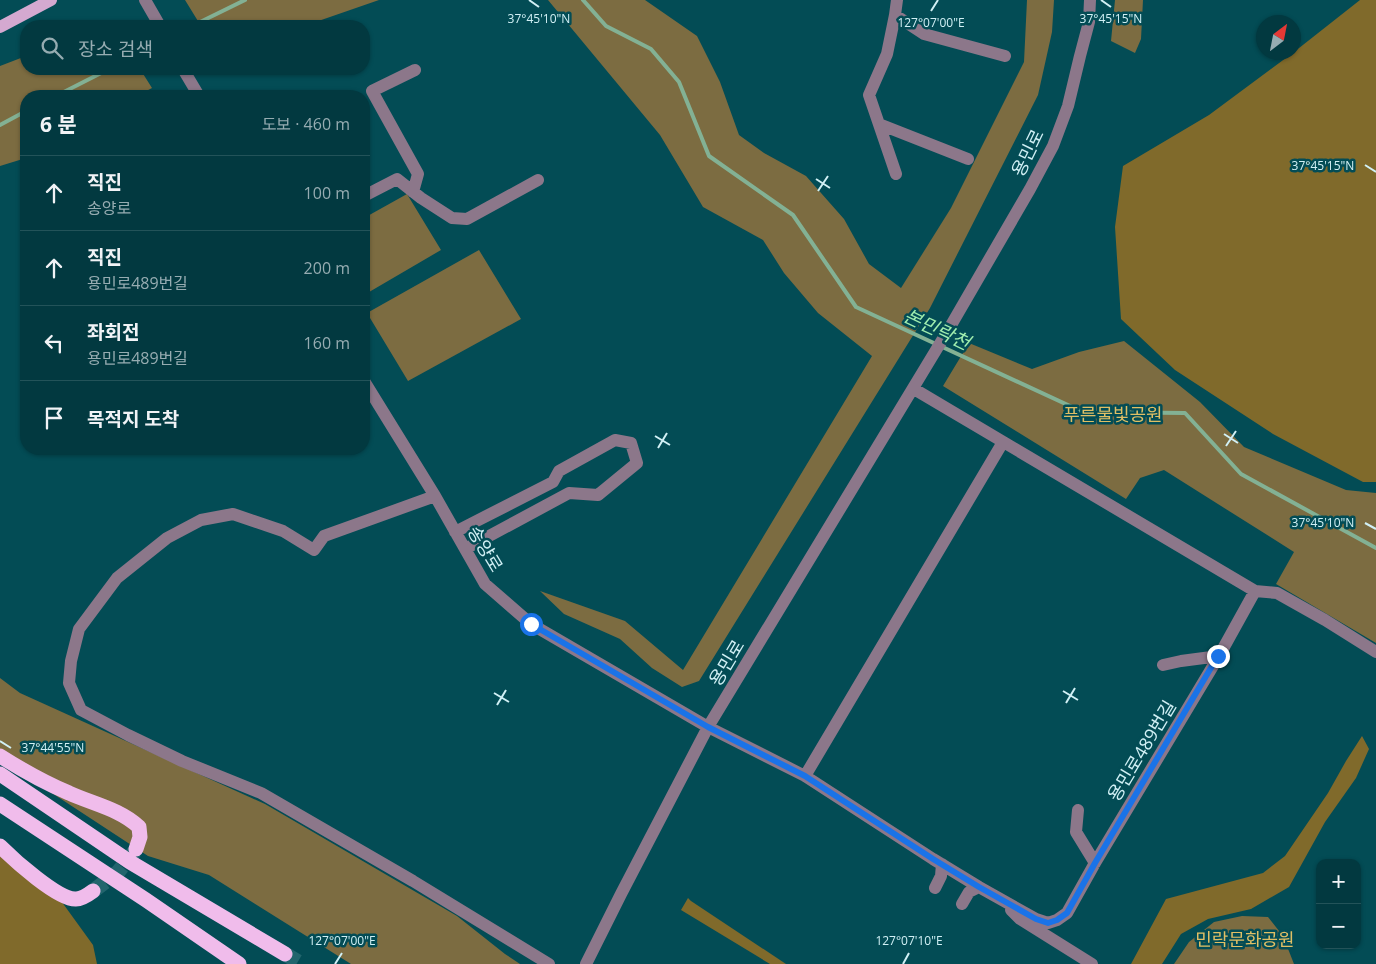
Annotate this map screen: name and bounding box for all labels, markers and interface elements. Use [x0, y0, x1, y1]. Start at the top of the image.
text: 37°45'10"N [508, 10, 570, 27]
text: 37°45'15"N [1080, 10, 1142, 27]
text: 127°07'00"E [897, 14, 965, 31]
north arrow [1256, 15, 1301, 60]
search box [20, 20, 370, 75]
icon: search [38, 34, 66, 62]
text: 장소 검색 [78, 36, 153, 62]
text: 6 분 [40, 110, 77, 138]
text: 도보 · 460 m [262, 113, 350, 135]
street label: 용민로 [1005, 125, 1049, 180]
text: 37°45'15"N [1292, 157, 1354, 174]
text: 직진 [87, 169, 122, 195]
icon: ahead [40, 179, 68, 207]
text: 100 m [304, 182, 350, 204]
text: 송양로 [87, 197, 131, 219]
text: 직진 [87, 244, 122, 270]
icon: ahead [40, 254, 68, 282]
text: 200 m [304, 257, 350, 279]
text: 용민로489번길 [87, 272, 188, 294]
water label: 본민락천 [900, 302, 976, 356]
text: 좌회전 [87, 319, 139, 345]
icon: left [40, 329, 68, 357]
text: 160 m [304, 332, 350, 354]
text: 용민로489번길 [87, 347, 188, 369]
park label: 푸른물빛공원 [1063, 402, 1163, 426]
icon: arrive [40, 404, 68, 432]
text: 목적지 도착 [87, 406, 179, 432]
text: 37°45'10"N [1292, 514, 1354, 531]
street label: 송양로 [463, 521, 509, 576]
route start [520, 613, 543, 636]
street label: 용민로 [703, 635, 749, 690]
route end [1207, 645, 1230, 668]
street label: 용민로489번길 [1102, 696, 1181, 805]
text: 37°44'55"N [22, 739, 84, 756]
map controls [1316, 859, 1361, 949]
button: + [1316, 859, 1361, 904]
button: − [1316, 904, 1361, 949]
park label: 민락문화공원 [1195, 927, 1295, 951]
text: 127°07'00"E [308, 932, 376, 949]
text: 127°07'10"E [875, 932, 943, 949]

